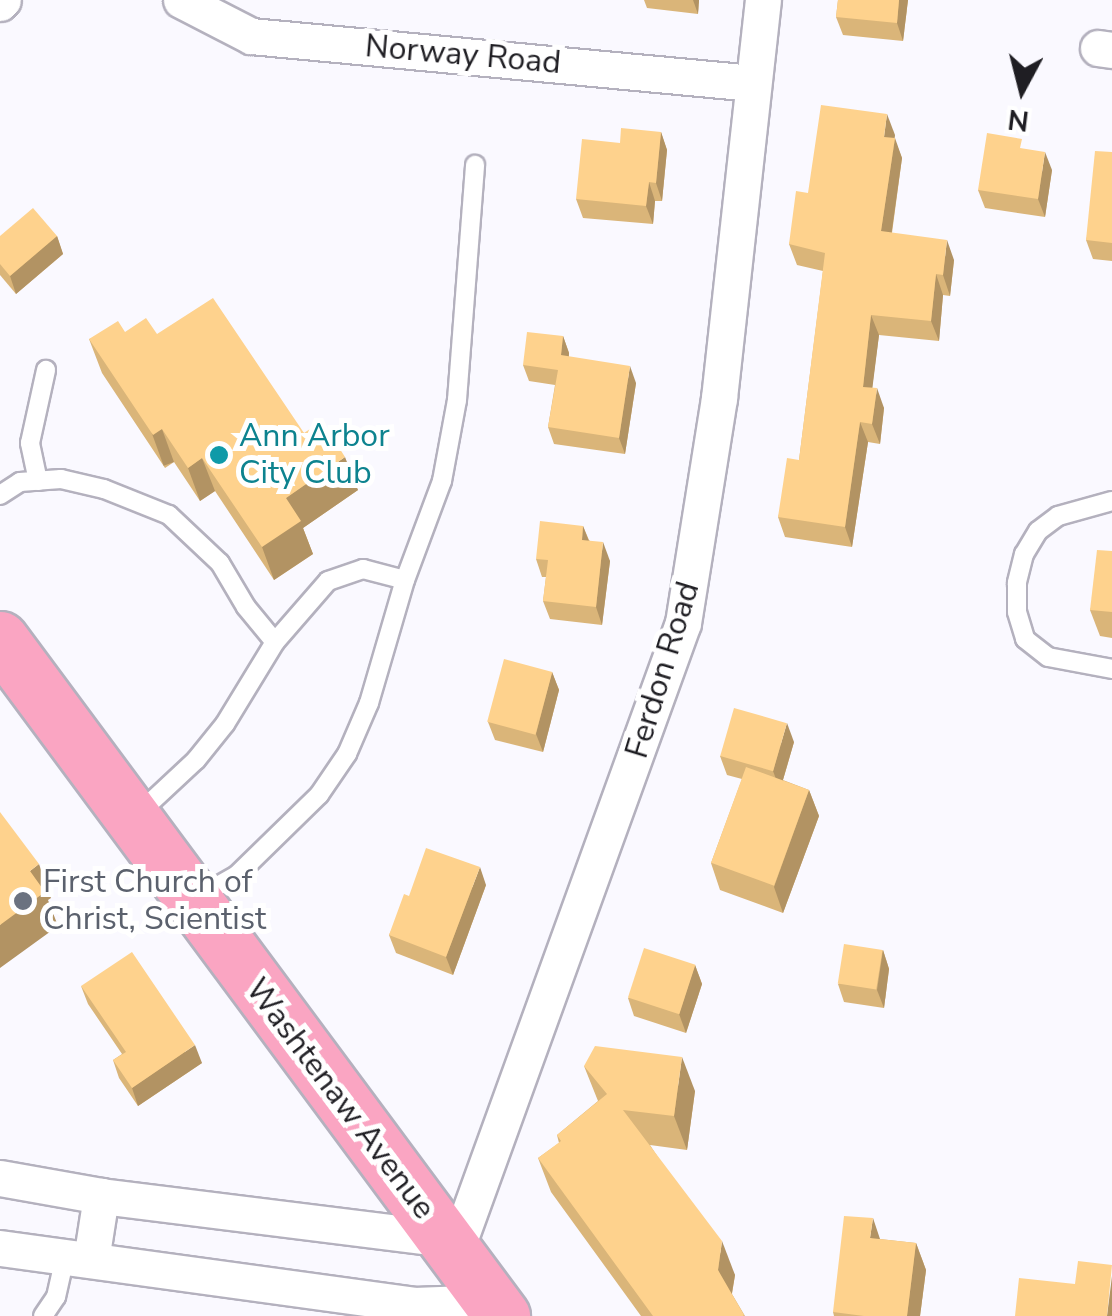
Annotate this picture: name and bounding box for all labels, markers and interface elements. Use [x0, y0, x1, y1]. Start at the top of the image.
street label: Norway Road [363, 27, 563, 83]
north arrow [972, 40, 1072, 140]
text: N [1006, 100, 1031, 140]
place label: Ann Arbor City Club [239, 418, 390, 493]
marker: Ann Arbor City Club [208, 444, 230, 466]
street label: Ferdon Road [618, 577, 708, 763]
place label: First Church of Christ, Scientist [43, 864, 266, 939]
marker: First Church of Christ, Scientist [12, 890, 34, 912]
street label: Washtenaw Avenue [237, 971, 443, 1227]

